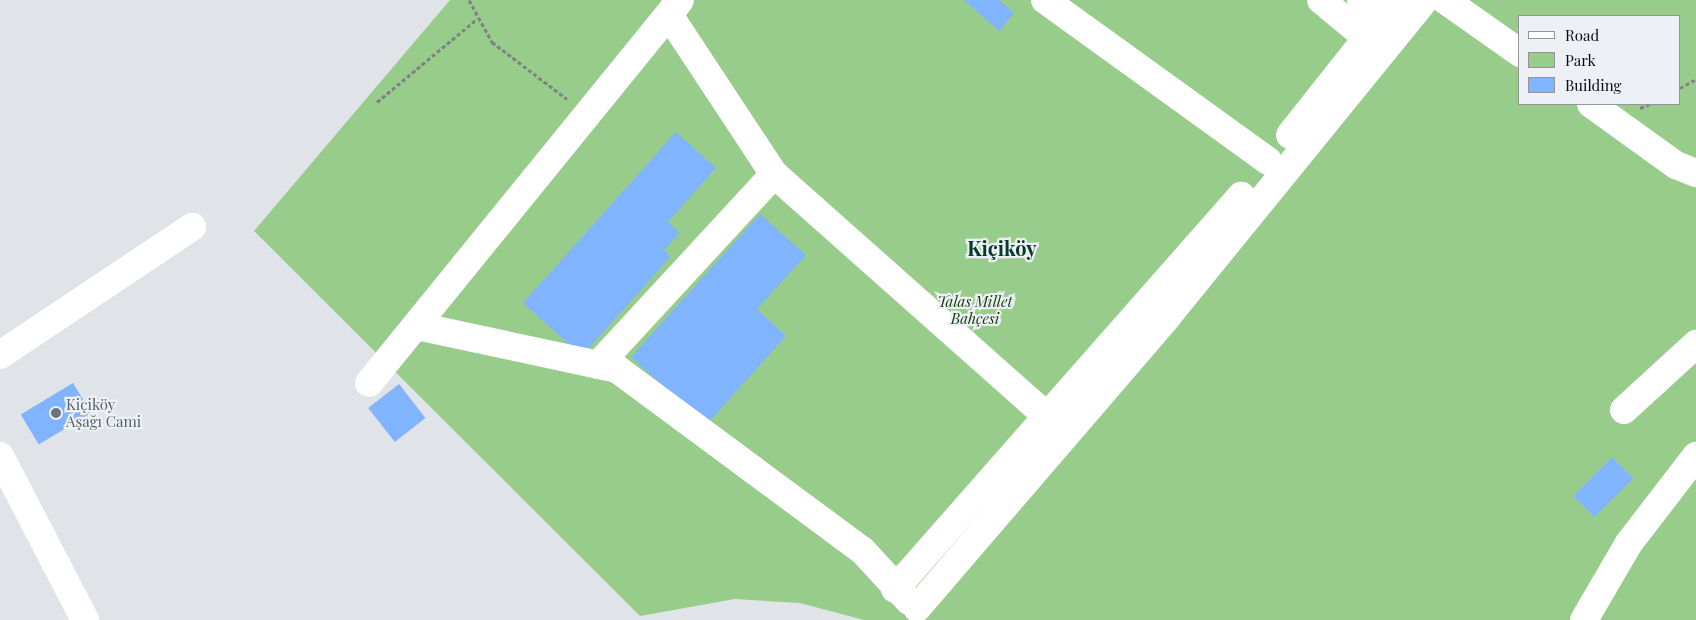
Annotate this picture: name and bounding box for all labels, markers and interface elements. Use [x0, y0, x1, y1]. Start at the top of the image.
legend [1518, 15, 1681, 105]
text: Road [1565, 25, 1599, 45]
text: Park [1565, 50, 1596, 70]
text: Building [1565, 75, 1621, 95]
district label: Kiçiköy [967, 235, 1037, 259]
park label: Talas Millet Bahçesi [938, 292, 1012, 327]
place label: Kiçiköy Aşağı Cami [66, 395, 141, 430]
marker: Kiçiköy Aşağı Cami [50, 407, 62, 419]

